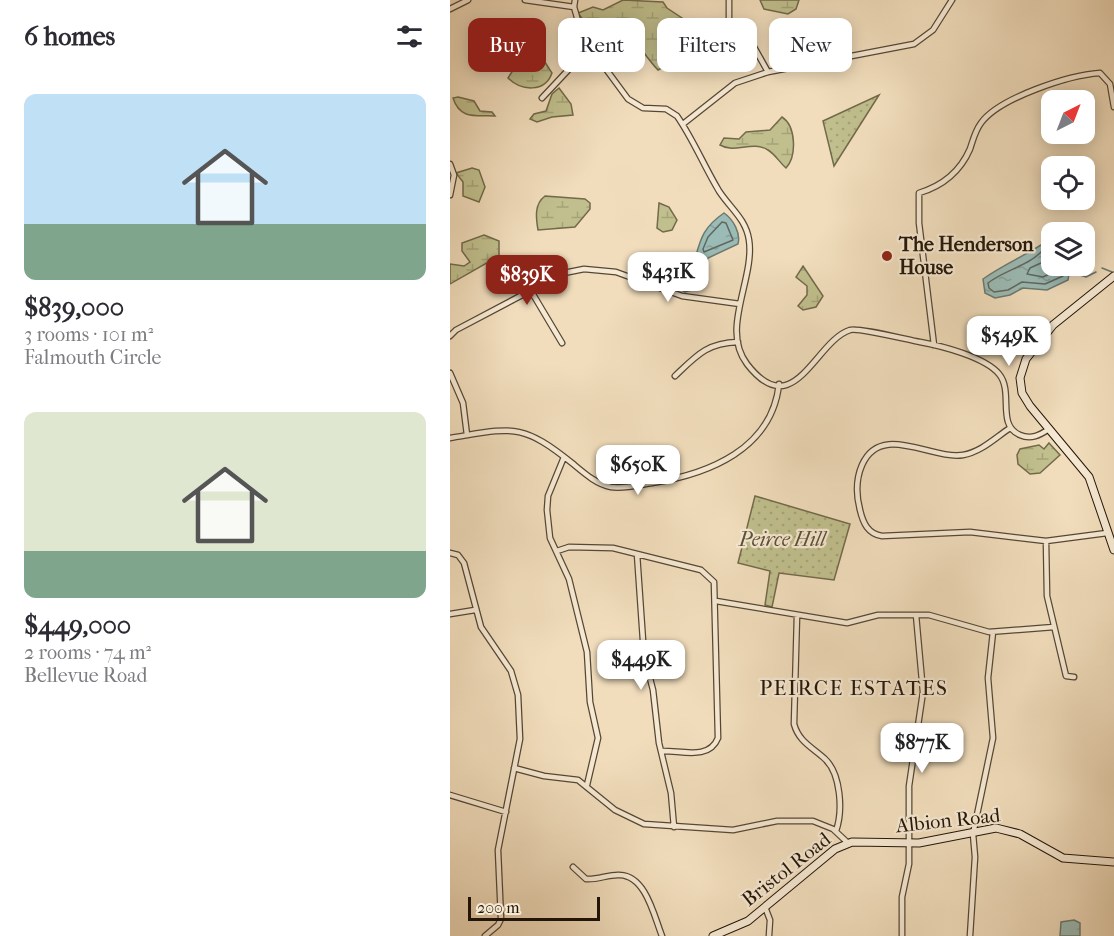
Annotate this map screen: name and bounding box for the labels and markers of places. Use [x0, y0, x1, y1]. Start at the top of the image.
place label: The Henderson House [898, 233, 1034, 279]
marker: The Henderson House [880, 249, 894, 263]
pin: $431K [626, 252, 710, 303]
pin: $839K [485, 255, 569, 306]
pin: $549K [967, 316, 1051, 367]
pin: $650K [596, 445, 680, 496]
pin: $449K [599, 640, 683, 691]
pin: $877K [880, 723, 964, 774]

